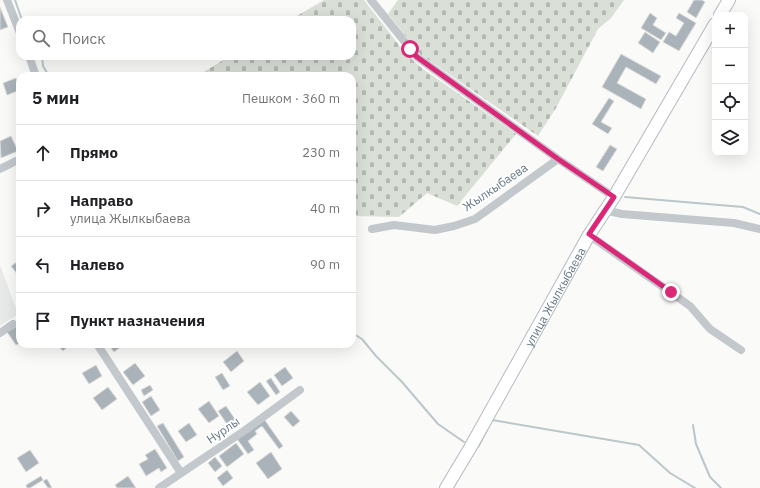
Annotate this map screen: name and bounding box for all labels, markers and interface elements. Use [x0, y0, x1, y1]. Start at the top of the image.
map controls [712, 12, 748, 156]
button: + [712, 12, 748, 48]
search box [16, 16, 356, 60]
icon: search [30, 27, 52, 49]
text: Поиск [62, 29, 105, 48]
route start [401, 40, 419, 58]
button: − [712, 48, 748, 84]
button: locate [712, 84, 748, 120]
text: 5 мин [32, 87, 79, 109]
text: Пешком · 360 m [242, 90, 340, 107]
button: layers [712, 120, 748, 156]
icon: ahead [32, 142, 54, 164]
text: Прямо [70, 143, 118, 162]
text: 230 m [302, 144, 340, 161]
street label: Жылкыбаева [460, 159, 531, 214]
text: Направо [70, 191, 133, 210]
icon: right [32, 198, 54, 220]
text: 40 m [310, 200, 340, 217]
text: улица Жылкыбаева [70, 210, 191, 227]
street label: улица Жылкыбаева [521, 244, 589, 349]
icon: left [32, 254, 54, 276]
text: Налево [70, 255, 124, 274]
text: 90 m [310, 256, 340, 273]
route end [662, 283, 680, 301]
icon: arrive [32, 310, 54, 332]
text: Пункт назначения [70, 311, 205, 330]
street label: Нурлы [204, 413, 242, 447]

